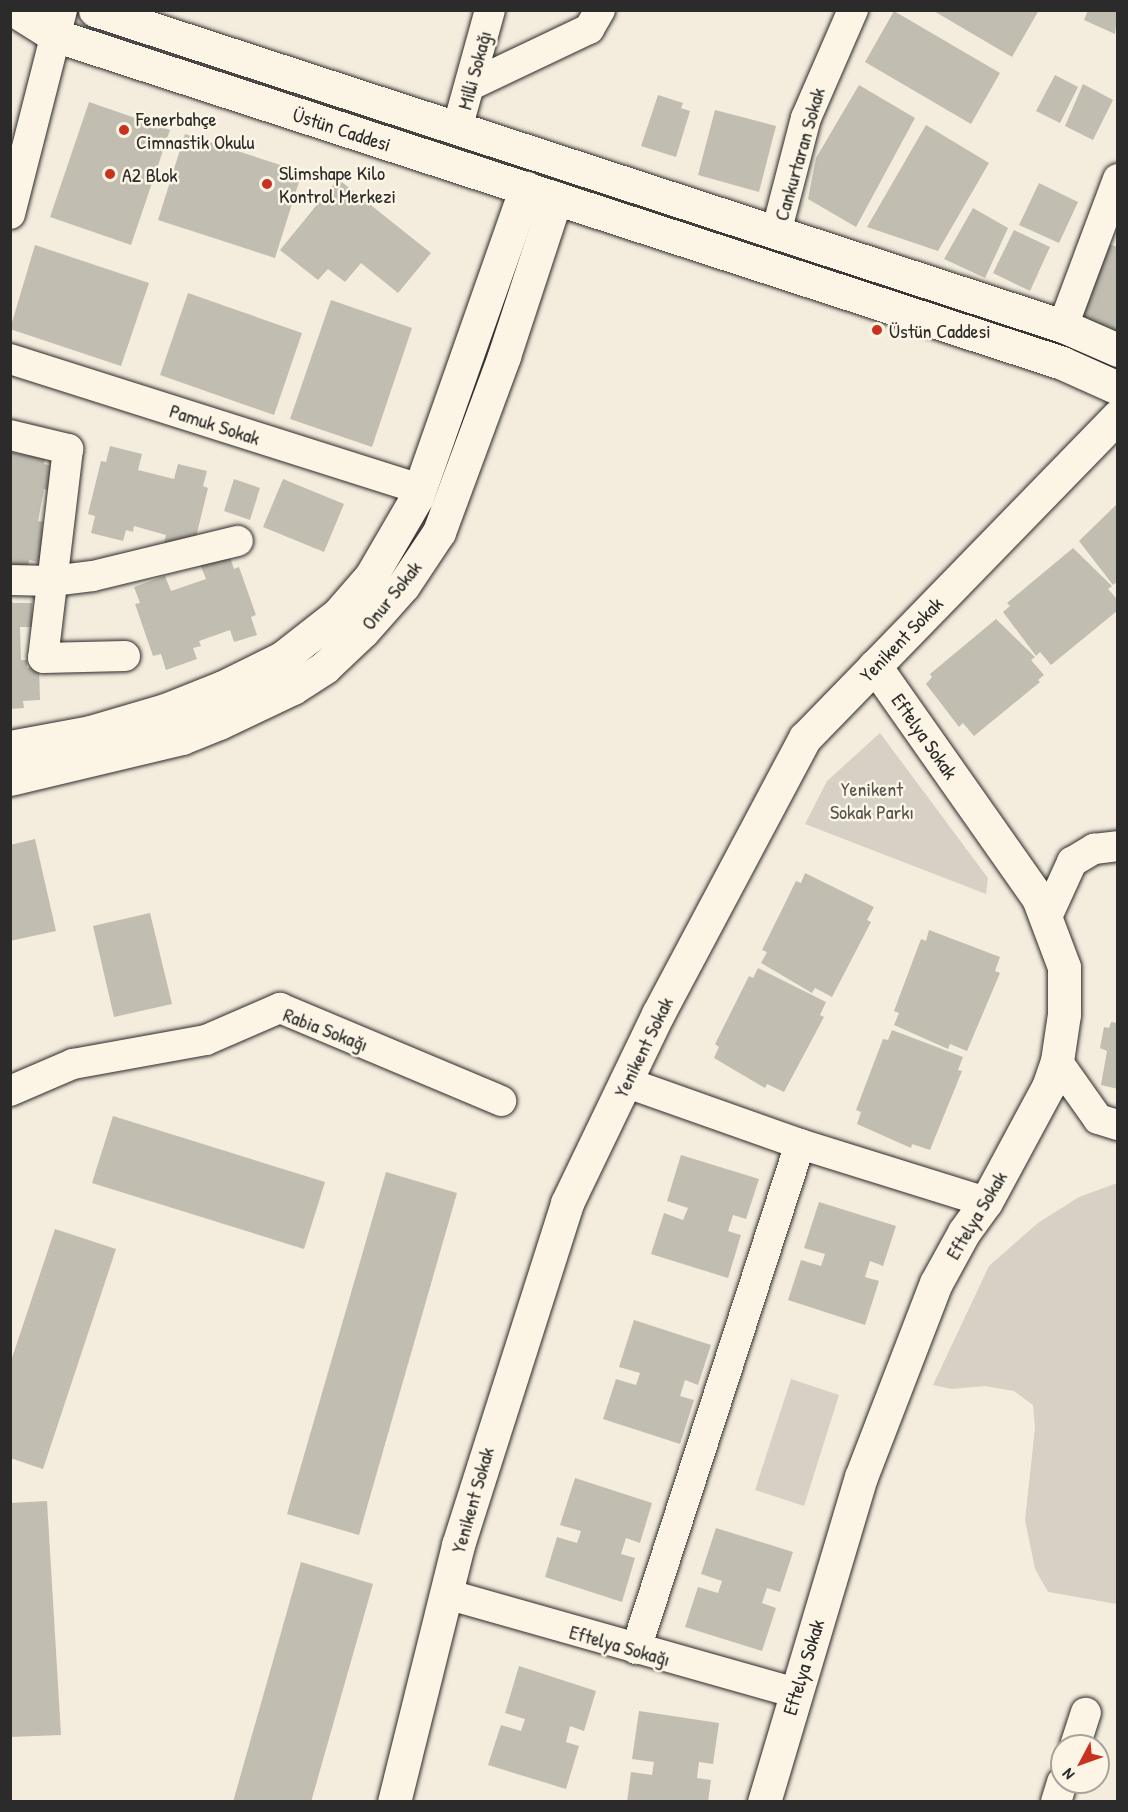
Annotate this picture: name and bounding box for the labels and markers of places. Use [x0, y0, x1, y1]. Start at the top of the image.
place label: Fenerbahçe Cimnastik Okulu [136, 106, 255, 153]
marker: Fenerbahçe Cimnastik Okulu [117, 123, 131, 137]
place label: Slimshape Kilo Kontrol Merkezi [279, 160, 396, 207]
place label: A2 Blok [122, 162, 178, 186]
marker: A2 Blok [103, 167, 117, 181]
marker: Slimshape Kilo Kontrol Merkezi [260, 177, 274, 191]
place label: Üstün Caddesi [889, 318, 991, 342]
marker: Üstün Caddesi [870, 323, 884, 337]

